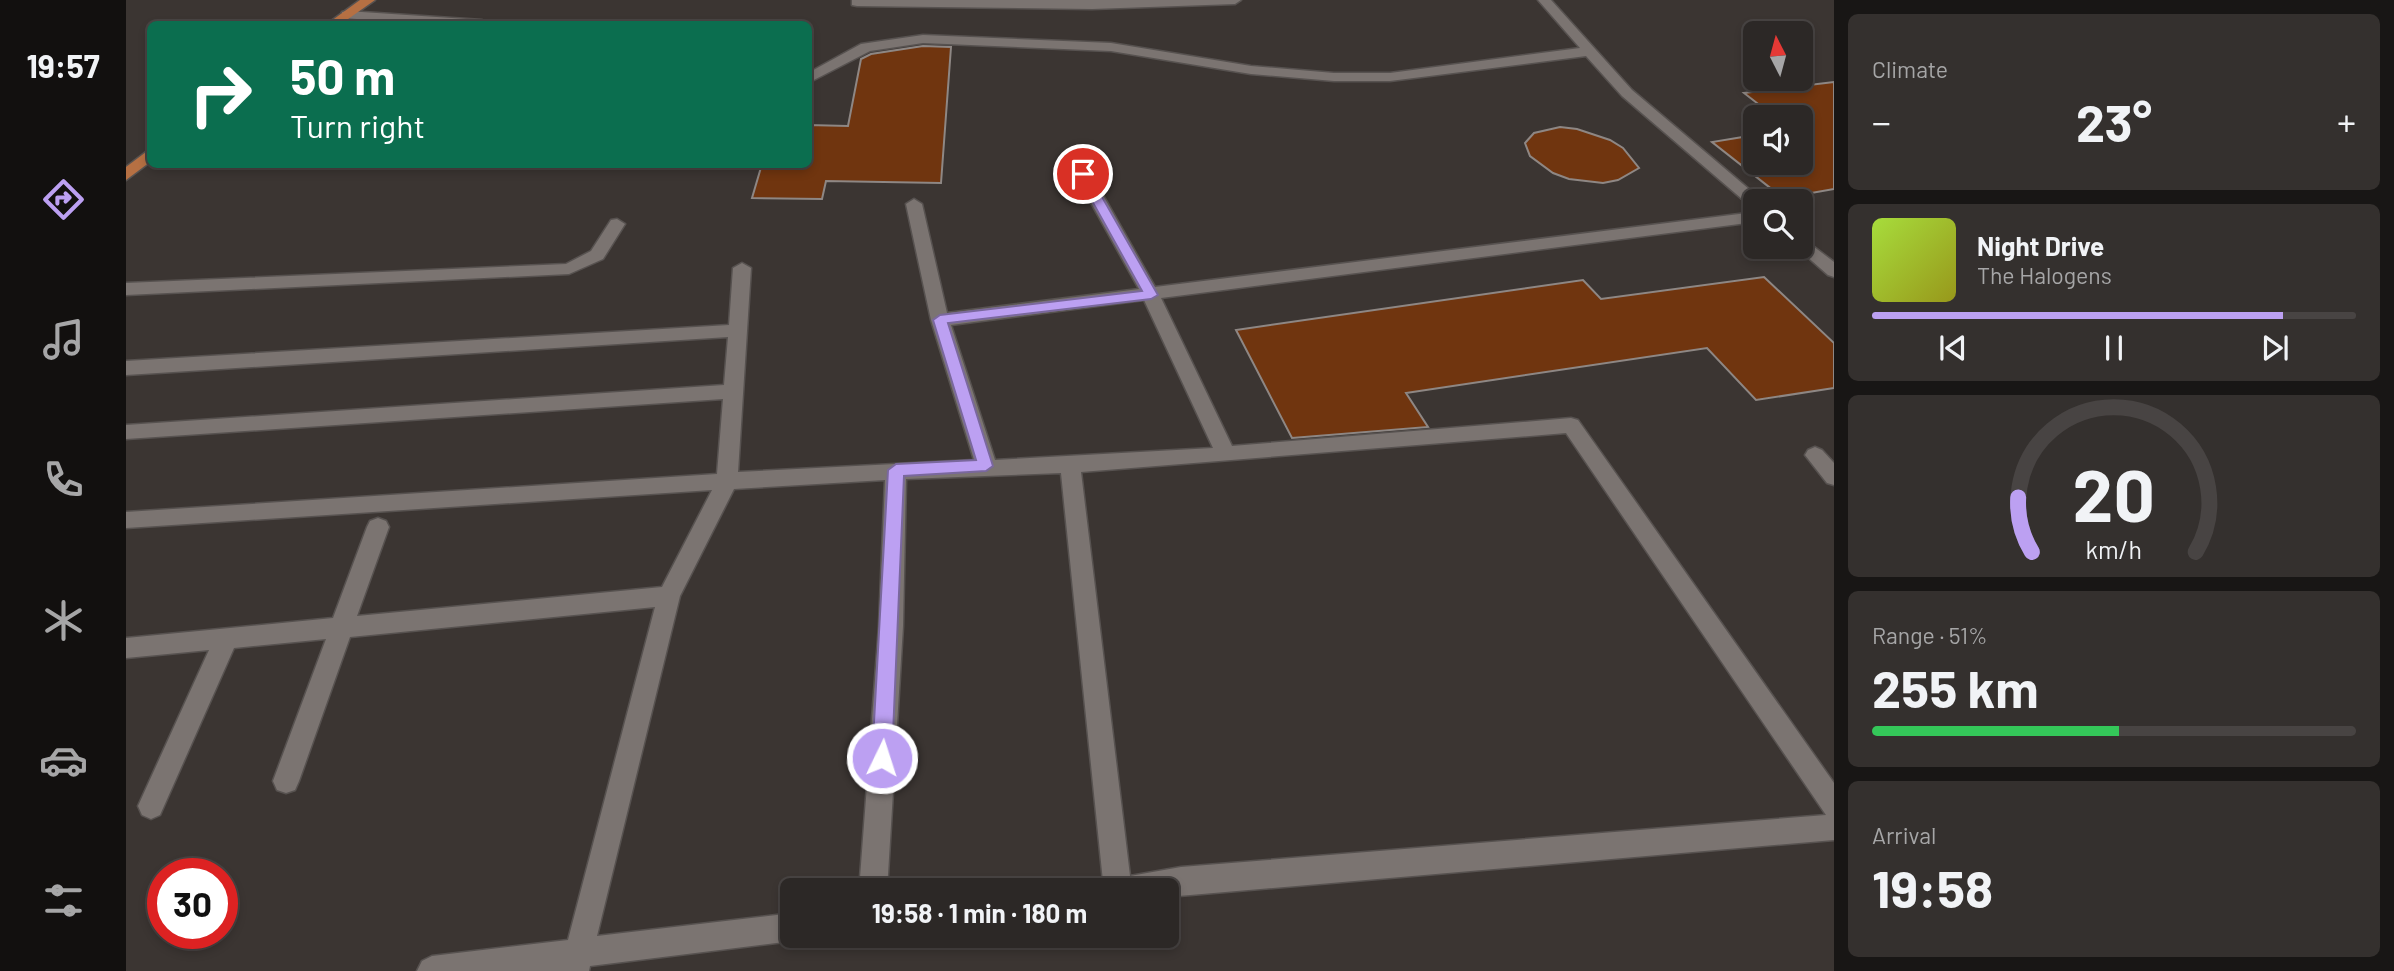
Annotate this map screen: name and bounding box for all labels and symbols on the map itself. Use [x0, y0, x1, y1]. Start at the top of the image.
north arrow [1743, 21, 1813, 91]
pin [1053, 144, 1113, 204]
position arrow [845, 721, 919, 795]
speed limit sign: 30 [147, 858, 238, 949]

